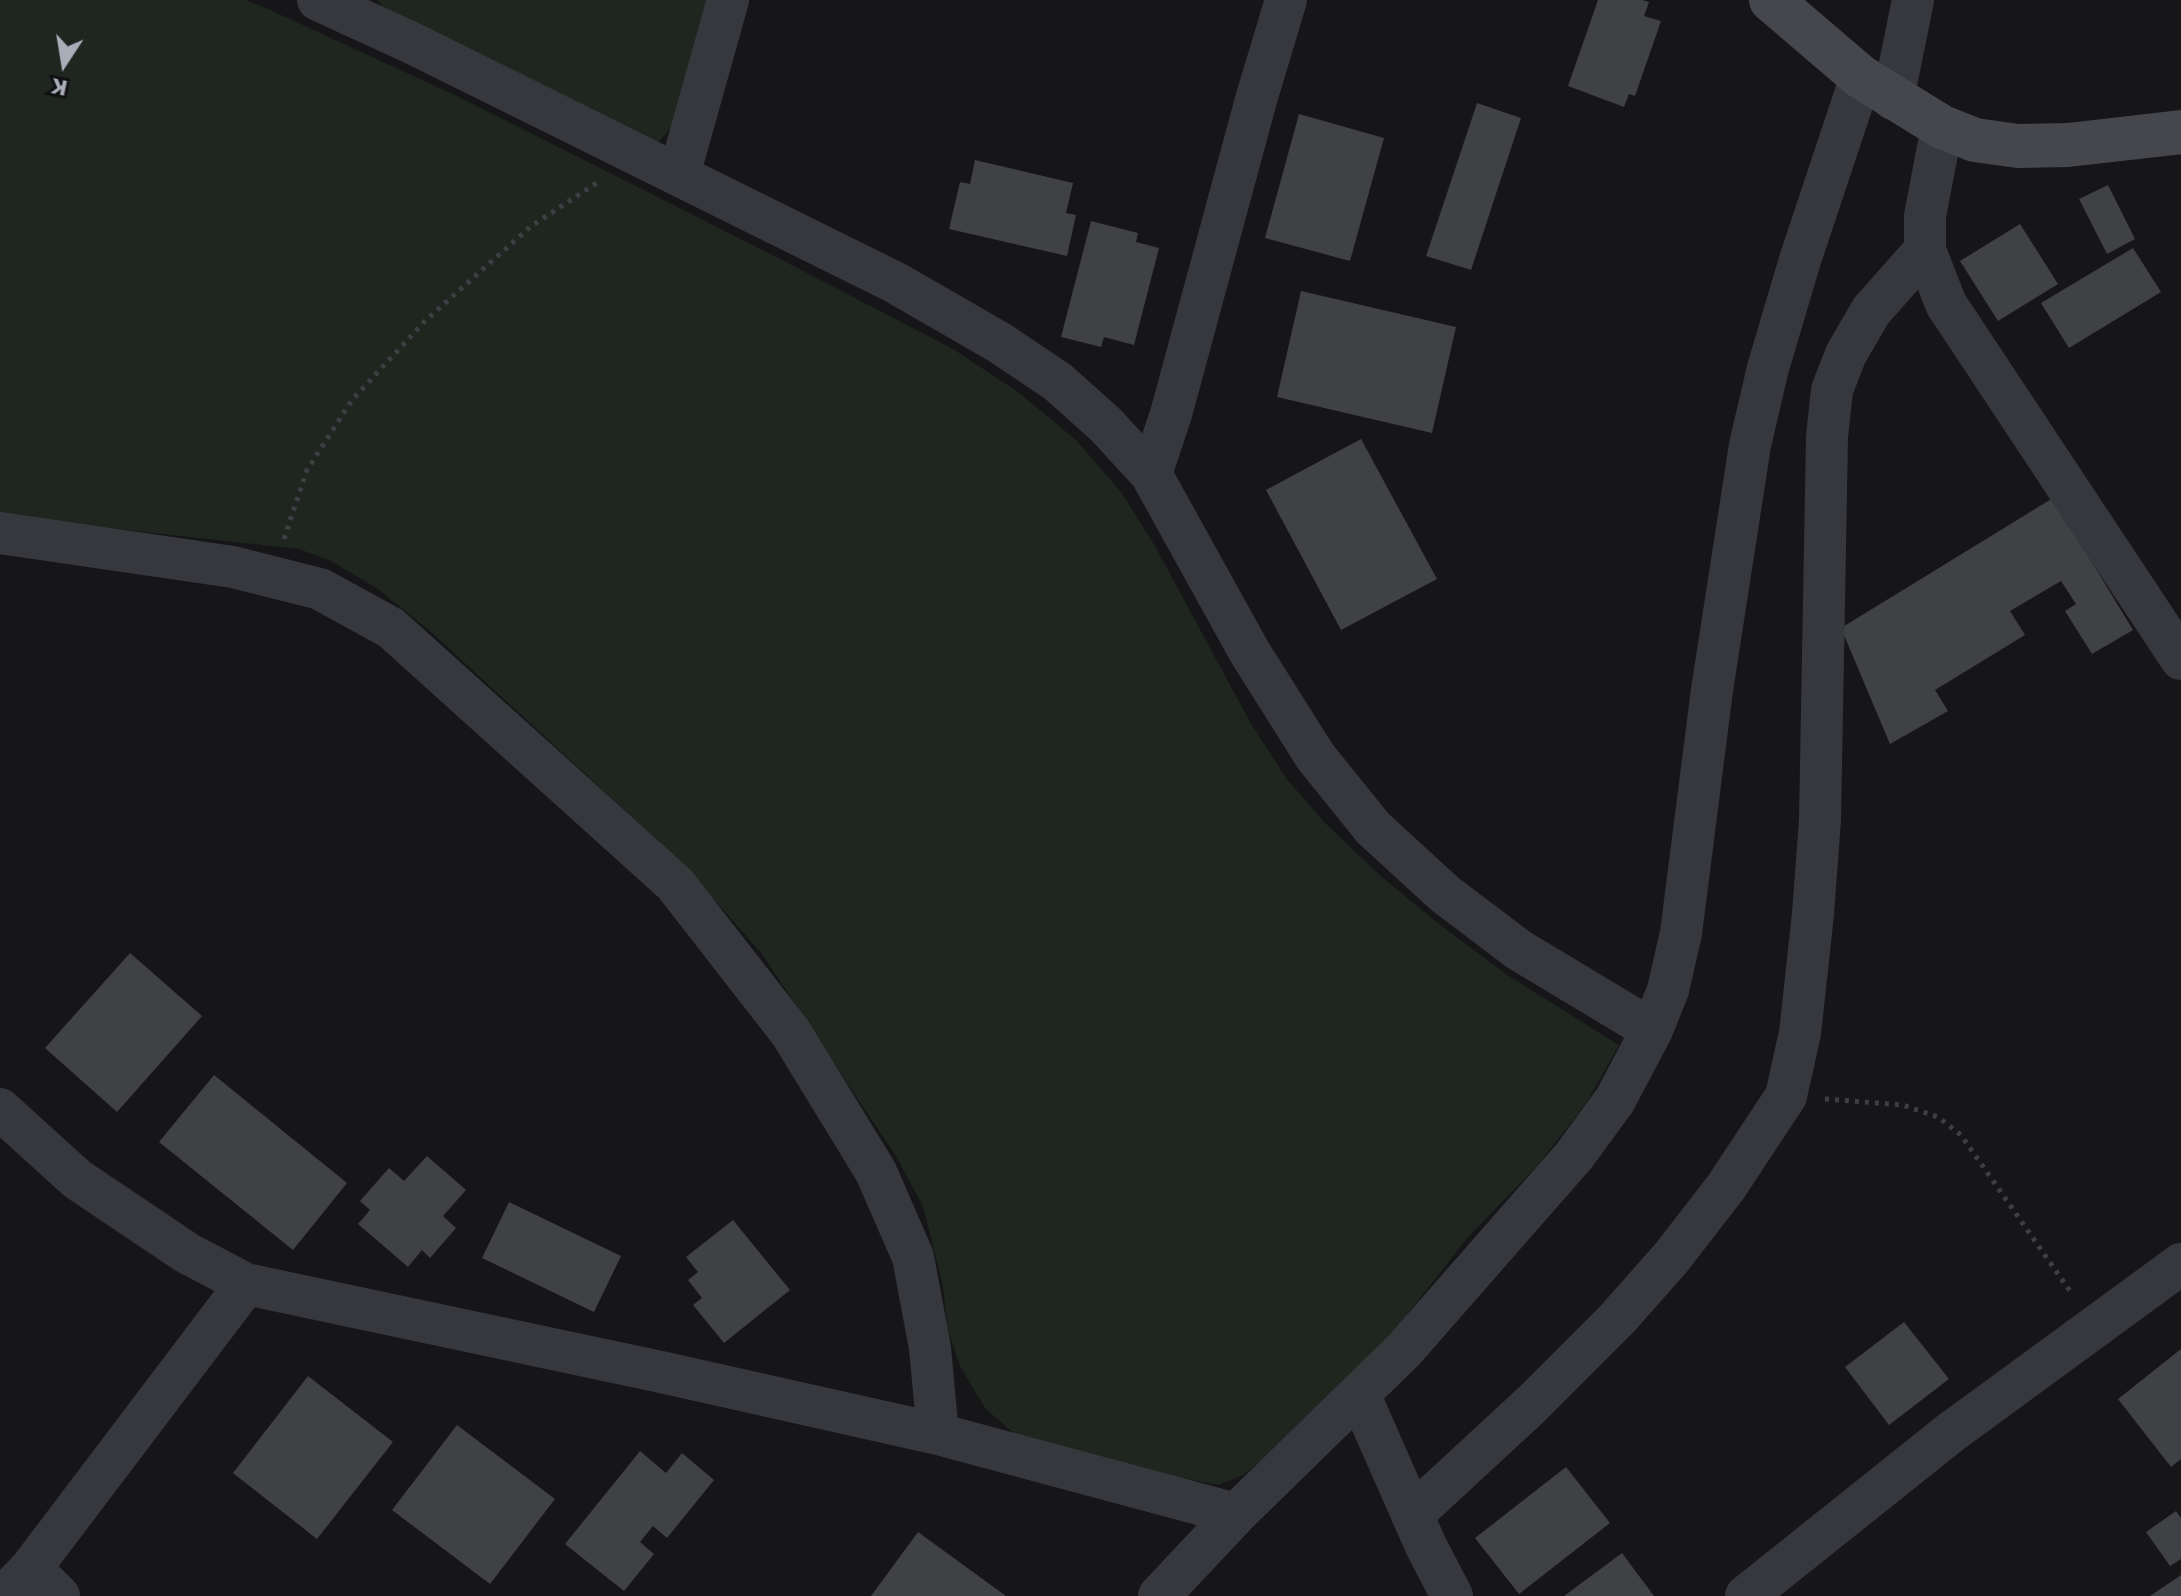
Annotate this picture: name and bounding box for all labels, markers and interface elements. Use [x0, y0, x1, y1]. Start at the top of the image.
north arrow [24, 24, 104, 104]
text: K [48, 73, 70, 103]

